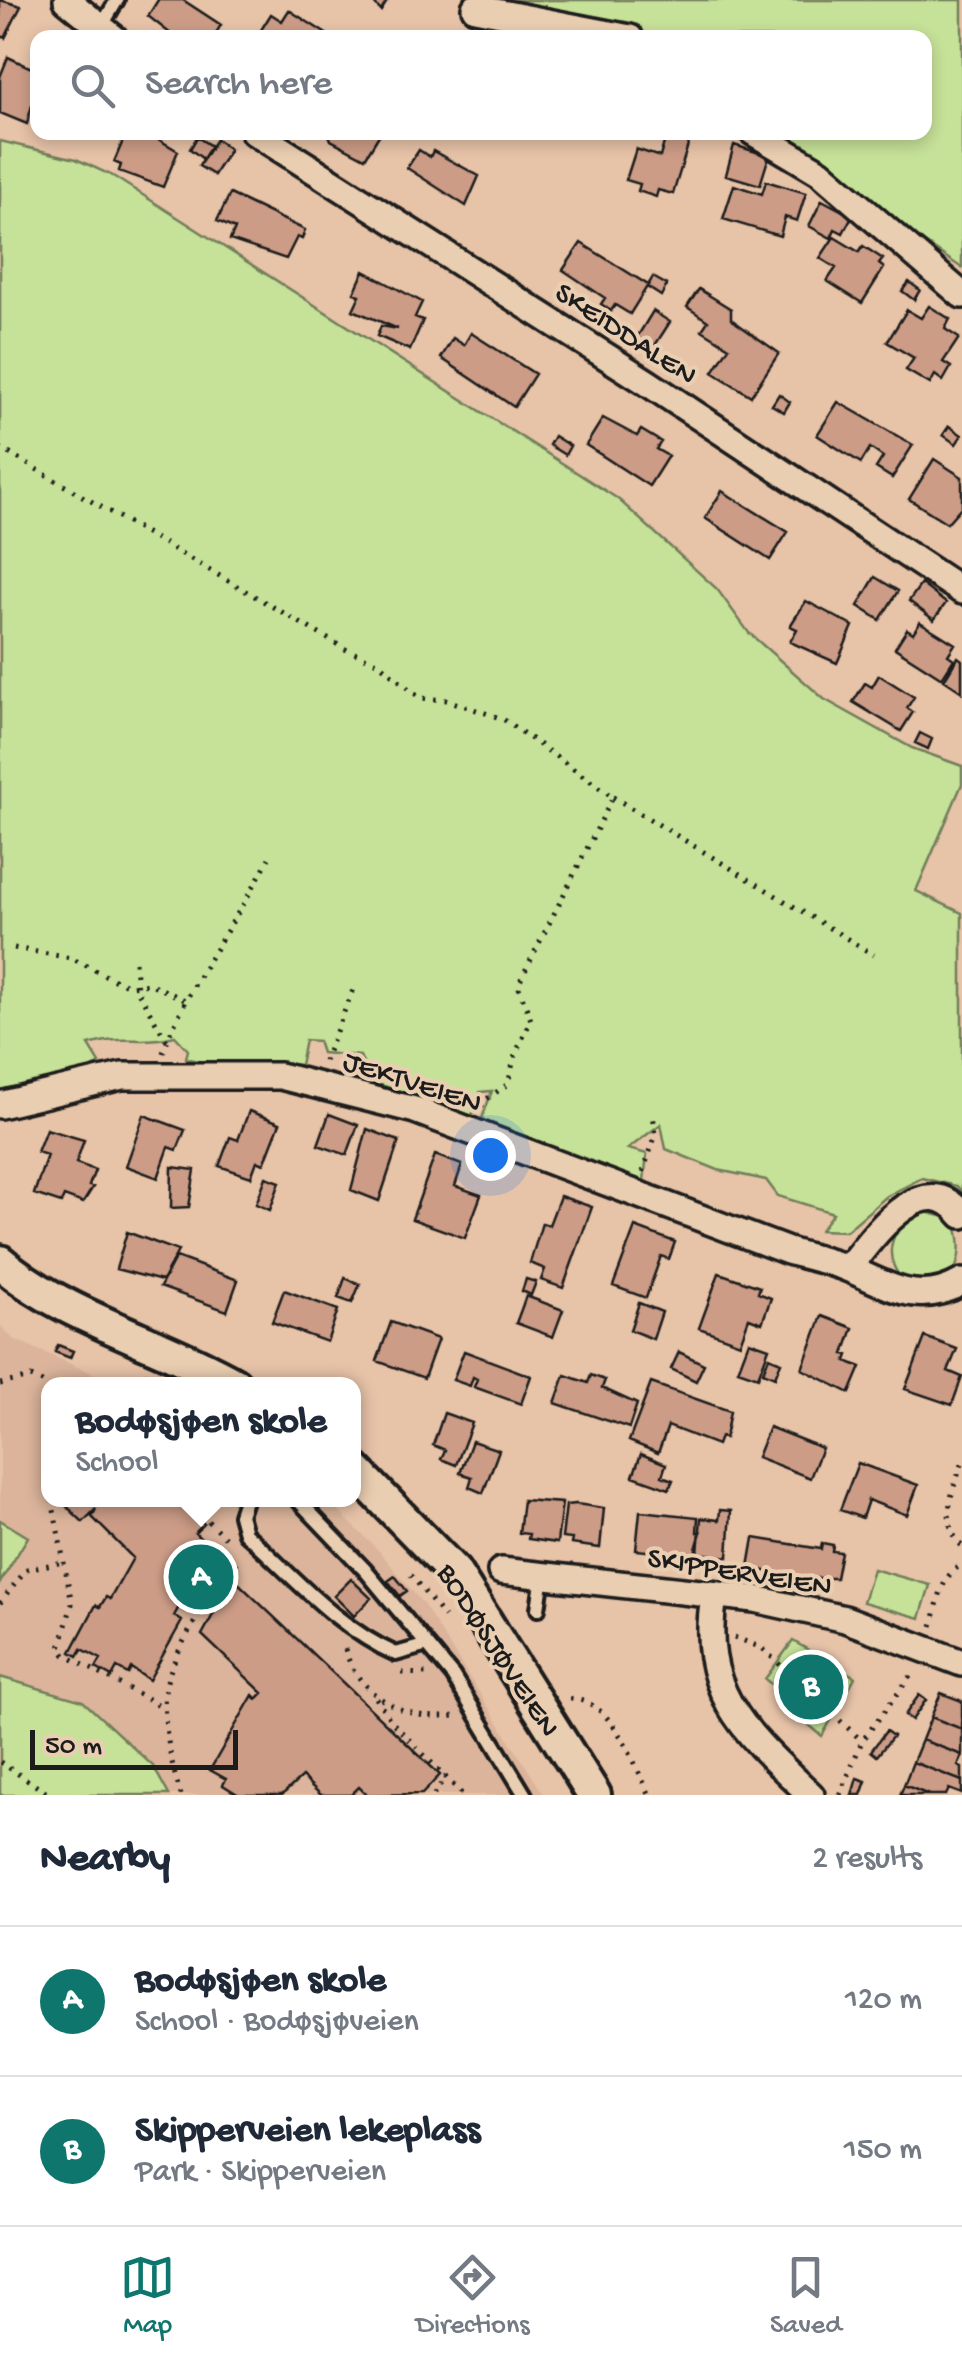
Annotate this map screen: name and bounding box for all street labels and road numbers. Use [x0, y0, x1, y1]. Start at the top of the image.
street label: SKEIDDALEN [547, 277, 702, 395]
street label: JEKTVEIEN [338, 1045, 485, 1123]
street label: SKIPPERVEIEN [645, 1543, 834, 1606]
street label: BODØSJØVEIEN [427, 1557, 565, 1745]

